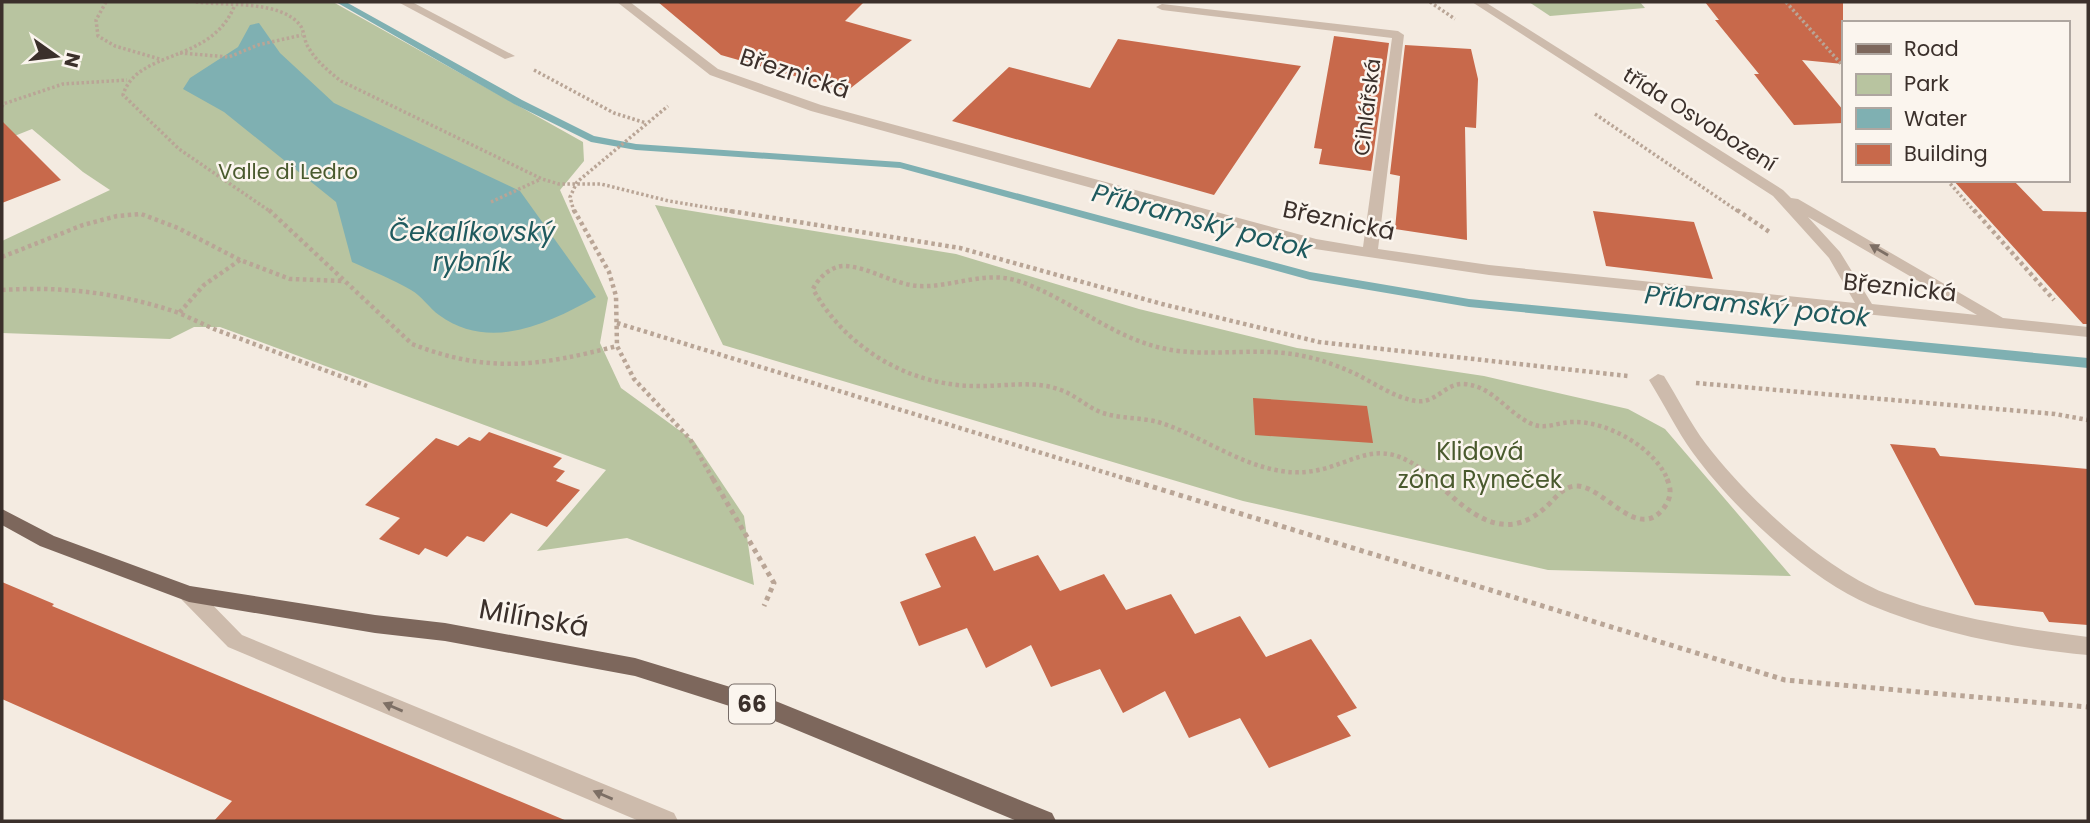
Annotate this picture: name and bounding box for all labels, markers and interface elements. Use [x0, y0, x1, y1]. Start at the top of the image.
north arrow [21, 21, 91, 91]
legend [1842, 21, 2069, 182]
text: Road [1904, 34, 1959, 63]
street label: Březnická [736, 40, 854, 106]
text: N [57, 50, 87, 70]
street label: Cihlářská [1347, 57, 1387, 157]
street label: třída Osvobození [1618, 60, 1782, 178]
text: Park [1904, 69, 1949, 98]
text: Water [1904, 104, 1967, 133]
text: Building [1904, 139, 1988, 168]
park label: Valle di Ledro [218, 157, 358, 186]
water label: Příbramský potok [1088, 174, 1317, 268]
street label: Březnická [1280, 192, 1398, 248]
water label: Čekalíkovský rybník [389, 214, 556, 280]
one-way arrow [1870, 244, 1889, 257]
street label: Březnická [1842, 265, 1958, 309]
water label: Příbramský potok [1643, 276, 1873, 336]
park label: Klidová zóna Ryneček [1398, 435, 1563, 496]
street label: Milínská [476, 589, 592, 647]
road number: 66 [729, 684, 775, 724]
one-way arrow [383, 702, 404, 713]
one-way arrow [593, 789, 614, 800]

